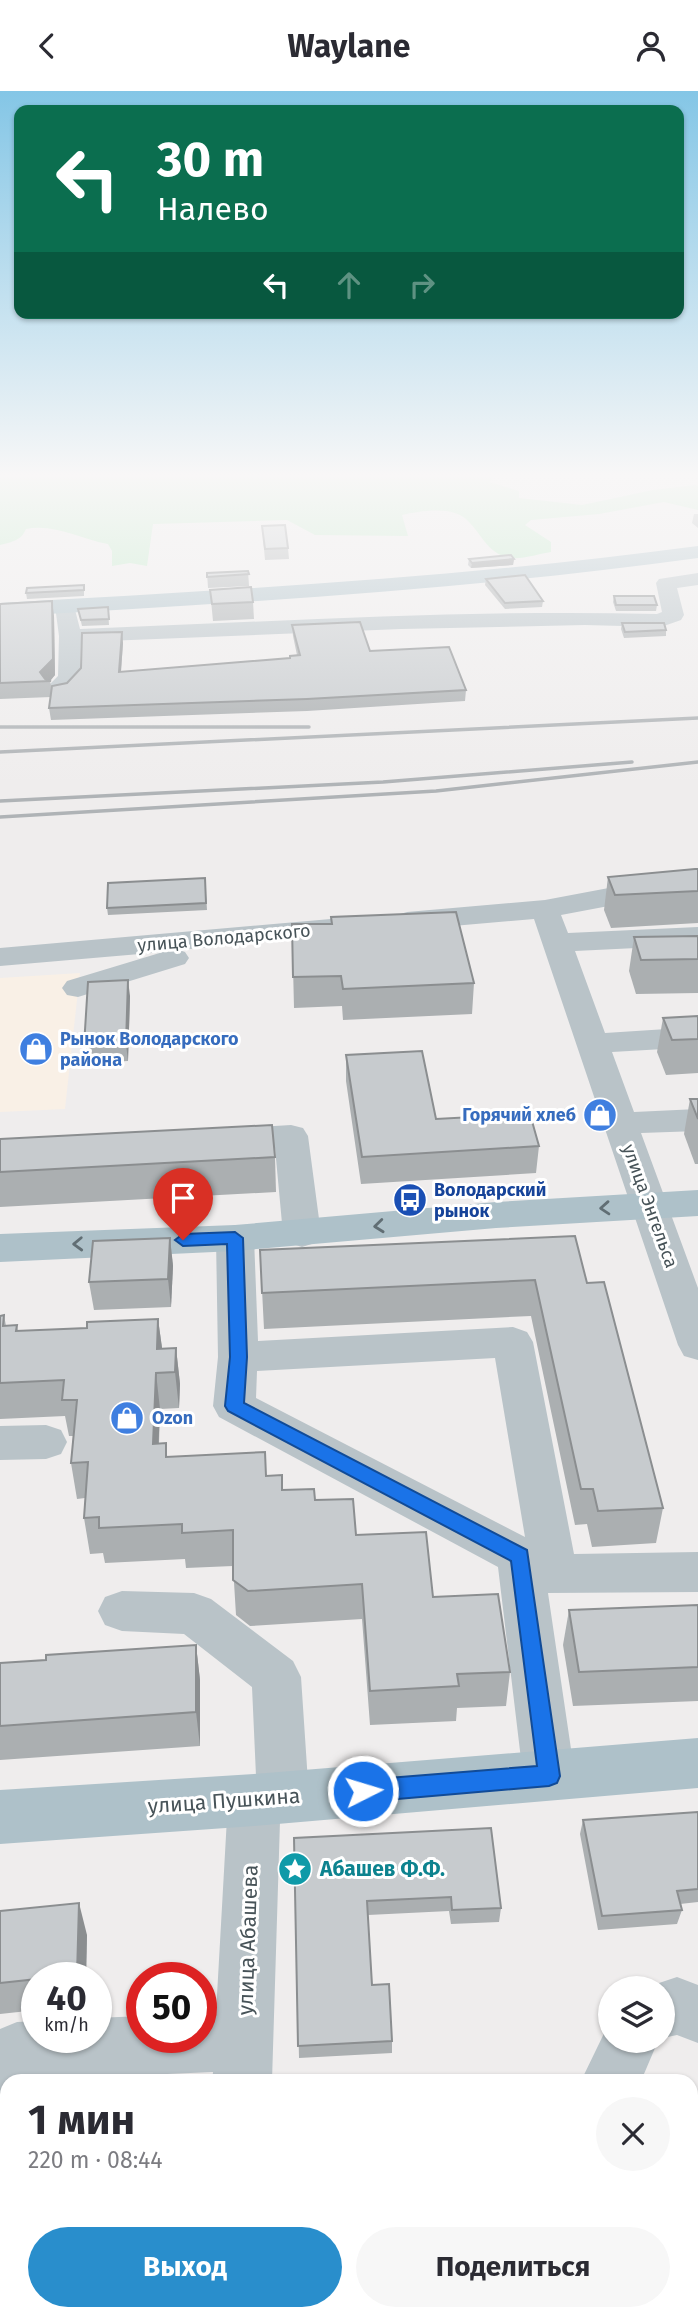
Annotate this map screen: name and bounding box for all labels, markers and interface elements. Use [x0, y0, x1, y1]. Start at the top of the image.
icon: back [28, 27, 66, 65]
text: Waylane [288, 27, 410, 65]
icon: person [632, 27, 670, 65]
text: 30 m [157, 130, 264, 189]
icon: left [42, 133, 133, 224]
text: Налево [157, 190, 269, 228]
icon: left [257, 266, 295, 304]
icon: ahead [330, 266, 368, 304]
icon: right [403, 266, 441, 304]
street label: улица Володарского [137, 919, 311, 957]
place label: Рынок Володарского района [60, 1028, 239, 1071]
shop icon: Рынок Володарского района [17, 1030, 55, 1068]
shop icon: Горячий хлеб [581, 1096, 619, 1134]
place label: Горячий хлеб [462, 1104, 576, 1126]
street label: улица Энгельса [617, 1141, 683, 1271]
pin [153, 1168, 213, 1240]
icon: arrive [164, 1179, 202, 1217]
place label: Володарский рынок [434, 1179, 546, 1222]
bus stop icon: Володарский рынок [391, 1181, 429, 1219]
one-way arrow [600, 1200, 611, 1215]
one-way arrow [373, 1218, 384, 1233]
one-way arrow [73, 1237, 84, 1252]
shop icon: Ozon [108, 1399, 146, 1437]
place label: Ozon [152, 1407, 193, 1429]
position arrow [326, 1754, 400, 1828]
street label: улица Пушкина [147, 1783, 301, 1819]
place icon: Абашев Ф.Ф. [276, 1850, 314, 1888]
place label: Абашев Ф.Ф. [319, 1856, 445, 1882]
street label: улица Абашева [232, 1864, 264, 2016]
speed limit sign: 50 [126, 1962, 217, 2053]
map controls [598, 1976, 675, 2053]
button: layers [598, 1976, 675, 2053]
text: 40 [46, 1977, 87, 2019]
text: km/h [44, 2014, 89, 2036]
text: 1 мин [28, 2095, 135, 2145]
button: close [596, 2097, 670, 2171]
text: 220 m · 08:44 [28, 2146, 163, 2174]
button: Выход [28, 2227, 342, 2307]
button: Поделиться [356, 2227, 670, 2307]

